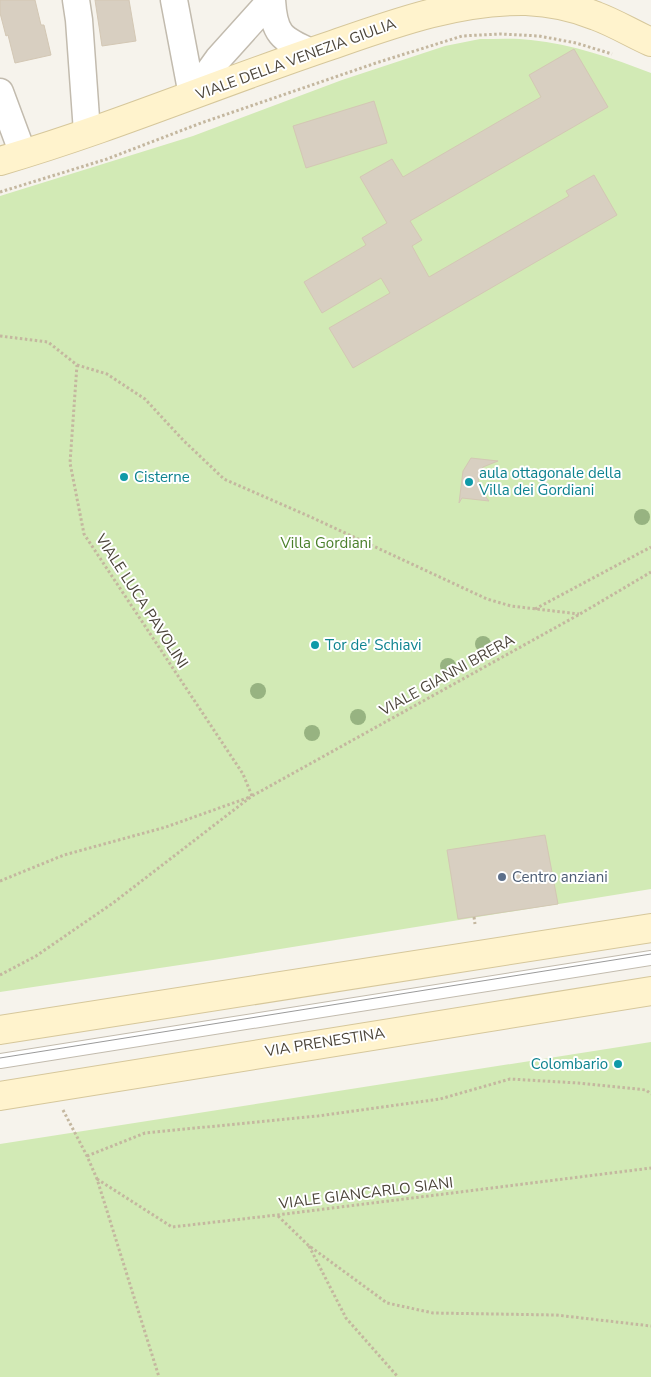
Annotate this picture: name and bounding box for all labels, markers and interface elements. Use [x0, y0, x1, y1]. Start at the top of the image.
street label: VIALE DELLA VENEZIA GIULIA [192, 13, 399, 105]
place label: aula ottagonale della Villa dei Gordiani [478, 463, 621, 500]
place label: Cisterne [134, 467, 190, 487]
marker: Cisterne [118, 471, 130, 483]
marker: aula ottagonale della Villa dei Gordiani [463, 476, 475, 488]
street label: VIALE LUCA PAVOLINI [91, 529, 193, 672]
park label: Villa Gordiani [279, 533, 372, 553]
street label: VIALE GIANNI BRERA [375, 630, 518, 721]
place label: Tor de' Schiavi [325, 635, 422, 655]
marker: Tor de' Schiavi [309, 639, 321, 651]
place label: Centro anziani [512, 867, 608, 887]
marker: Centro anziani [496, 871, 508, 883]
street label: VIA PRENESTINA [263, 1023, 386, 1061]
place label: Colombario [531, 1054, 608, 1074]
marker: Colombario [612, 1058, 624, 1070]
street label: VIALE GIANCARLO SIANI [277, 1172, 454, 1214]

